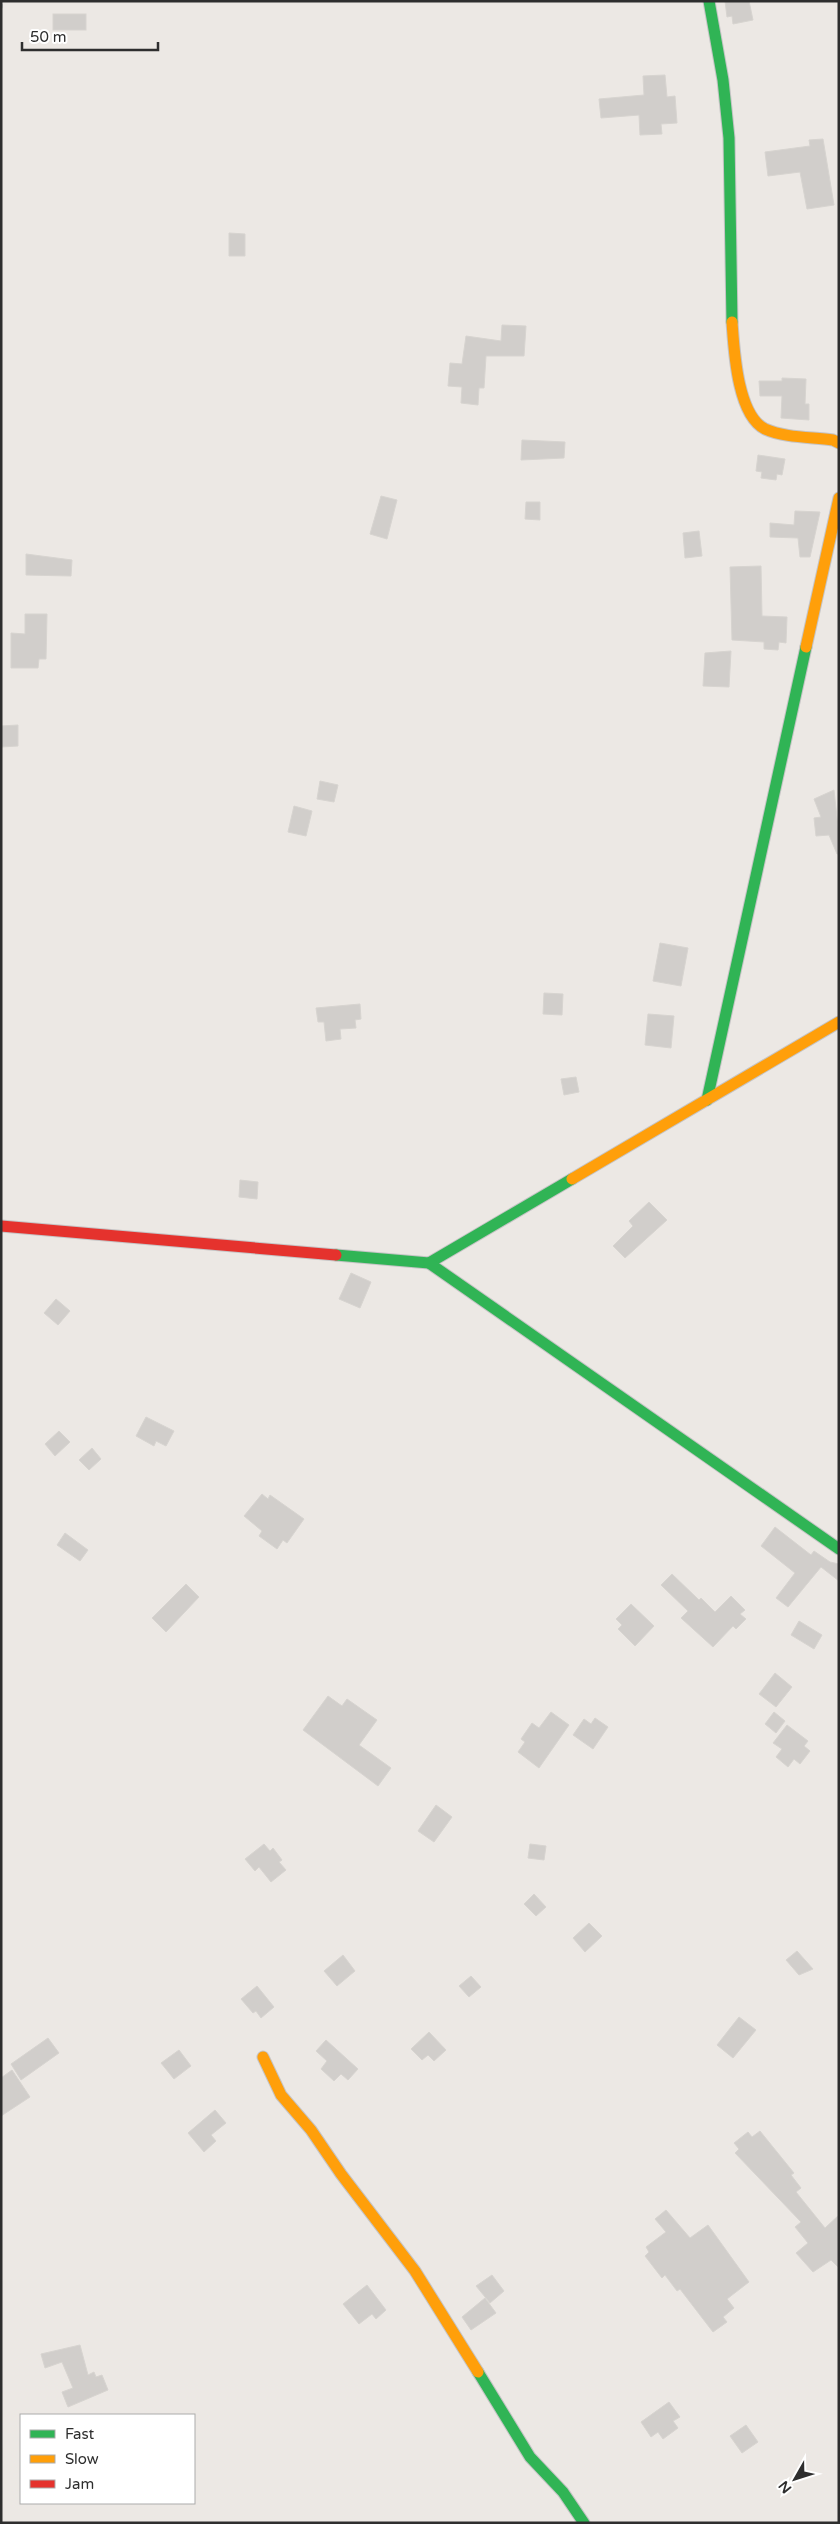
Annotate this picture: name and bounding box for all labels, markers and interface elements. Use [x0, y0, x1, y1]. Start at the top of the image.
scale bar [22, 20, 159, 52]
text: 50 m [30, 28, 67, 46]
legend [20, 2414, 195, 2504]
text: Fast [65, 2425, 95, 2443]
text: Slow [65, 2450, 99, 2468]
north arrow [770, 2454, 820, 2504]
text: Jam [65, 2475, 94, 2493]
text: N [775, 2477, 795, 2497]

